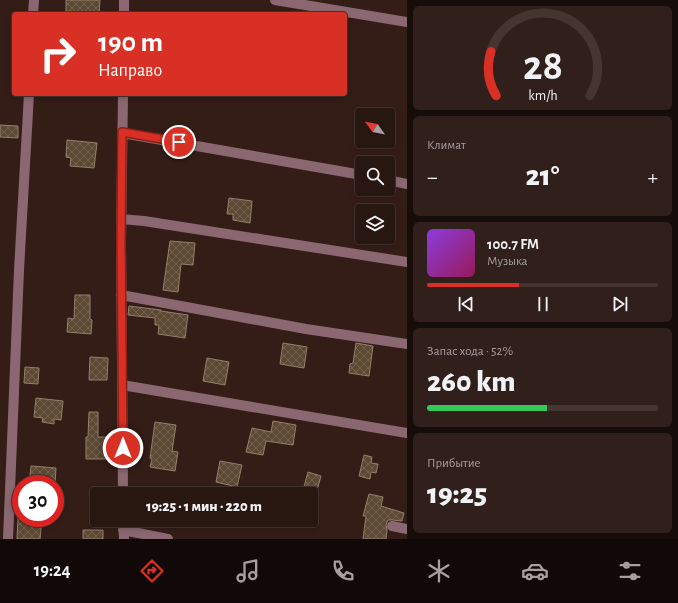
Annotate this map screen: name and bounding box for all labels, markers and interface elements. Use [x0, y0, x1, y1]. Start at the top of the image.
icon: right [32, 28, 84, 80]
text: 190 m [98, 29, 163, 57]
text: 28 [522, 46, 563, 87]
text: Направо [98, 62, 162, 80]
text: km/h [528, 89, 557, 103]
north arrow [355, 108, 395, 148]
map controls [355, 108, 395, 244]
pin [162, 125, 196, 159]
icon: arrive [168, 131, 190, 153]
text: Климат [427, 139, 466, 152]
button: search [355, 156, 395, 196]
text: 21° [525, 161, 560, 191]
text: − [427, 166, 438, 188]
text: + [647, 166, 658, 188]
button: layers [355, 204, 395, 244]
text: 100.7 FM [487, 237, 539, 252]
text: Музыка [487, 255, 528, 268]
icon: previous [455, 293, 477, 315]
icon: pause [532, 293, 554, 315]
icon: next [609, 293, 631, 315]
text: Запас хода · 52% [427, 345, 513, 358]
text: 260 km [427, 367, 516, 397]
position arrow [102, 427, 144, 469]
text: Прибытие [427, 457, 481, 470]
speed limit sign: 30 [12, 475, 64, 527]
text: 19:25 [427, 479, 487, 509]
text: 19:25 · 1 мин · 220 m [146, 499, 262, 514]
icon: directions [138, 557, 166, 585]
icon: music [234, 557, 262, 585]
icon: phone [329, 557, 357, 585]
icon: climate [425, 557, 453, 585]
icon: car [521, 557, 549, 585]
icon: filters [616, 557, 644, 585]
text: 19:24 [34, 562, 71, 580]

